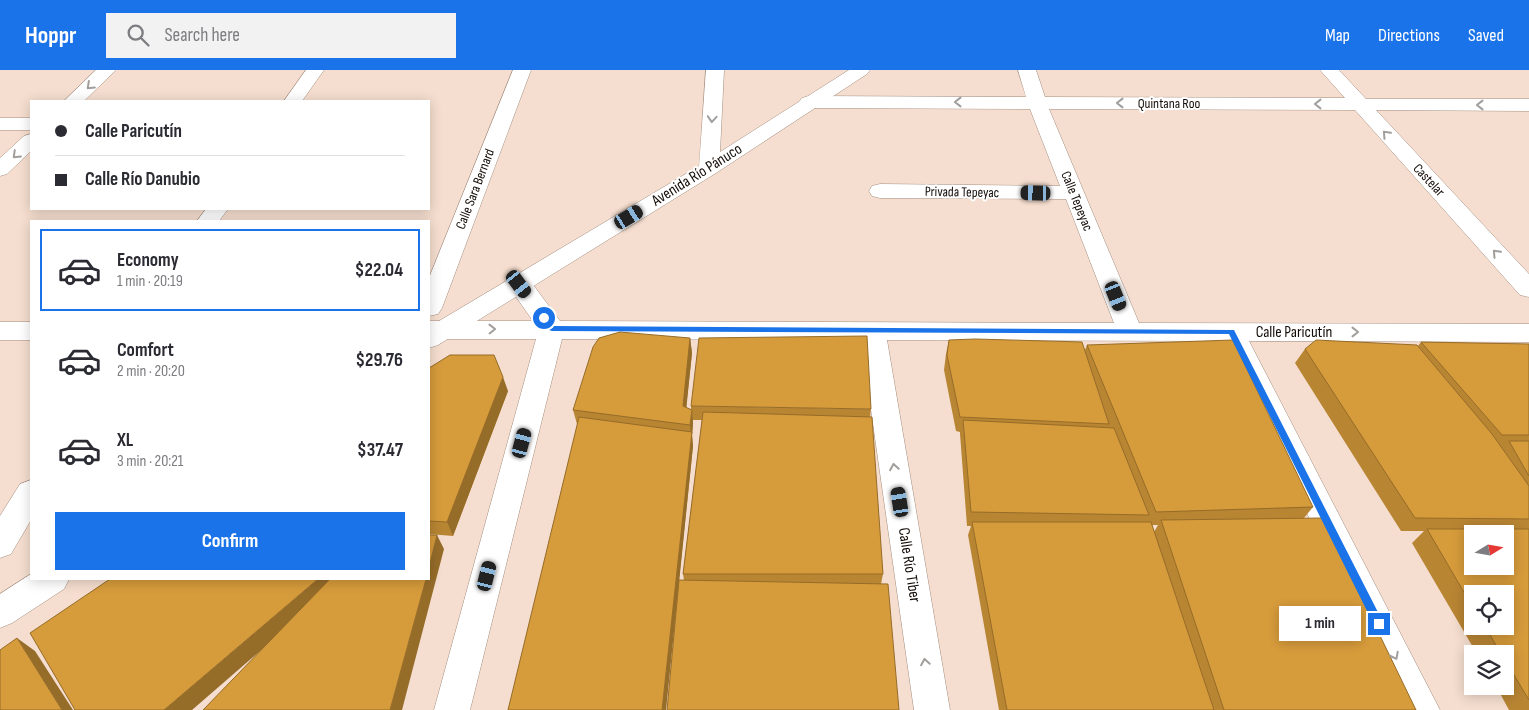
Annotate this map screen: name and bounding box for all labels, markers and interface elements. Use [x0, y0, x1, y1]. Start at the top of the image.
search box [106, 13, 456, 58]
text: Hoppr [25, 21, 76, 50]
icon: search [124, 21, 152, 49]
text: Search here [164, 24, 240, 47]
text: Map [1325, 25, 1350, 46]
text: Directions [1378, 25, 1440, 46]
text: Saved [1468, 25, 1504, 46]
one-way arrow [86, 80, 95, 89]
street label: Quintana Roo [1138, 95, 1200, 112]
one-way arrow [954, 97, 962, 107]
one-way arrow [1116, 98, 1124, 108]
one-way arrow [1314, 99, 1322, 109]
one-way arrow [1476, 100, 1484, 110]
one-way arrow [706, 115, 717, 123]
text: Calle Paricutín [85, 120, 182, 143]
one-way arrow [1383, 130, 1392, 139]
street label: Avenida Río Pánuco [647, 140, 746, 211]
street label: Calle Sara Bernard [452, 146, 498, 232]
one-way arrow [12, 149, 21, 158]
street label: Castelar [1410, 160, 1448, 200]
text: Calle Río Danubio [85, 168, 200, 191]
street label: Calle Tepeyac [1057, 169, 1097, 233]
street label: Privada Tepeyac [925, 183, 999, 201]
car [1020, 185, 1051, 201]
car [612, 203, 645, 231]
icon: car [57, 248, 102, 293]
text: Economy [117, 249, 179, 272]
one-way arrow [1493, 250, 1502, 259]
text: $22.04 [355, 259, 403, 282]
car [503, 268, 534, 300]
text: 1 min · 20:19 [117, 272, 183, 291]
car [1103, 279, 1128, 313]
route start [533, 307, 555, 329]
street label: Calle Paricutín [1256, 323, 1332, 342]
one-way arrow [489, 324, 497, 334]
one-way arrow [1351, 327, 1359, 337]
icon: car [57, 338, 102, 383]
text: Comfort [117, 339, 174, 362]
text: $29.76 [355, 349, 403, 372]
text: 2 min · 20:20 [117, 362, 185, 381]
car [510, 427, 533, 459]
icon: car [57, 428, 102, 473]
text: XL [117, 429, 133, 452]
text: $37.47 [357, 439, 403, 462]
text: 3 min · 20:21 [117, 452, 183, 471]
one-way arrow [889, 462, 900, 470]
car [890, 486, 909, 518]
button: Confirm [55, 512, 405, 570]
north arrow [1464, 525, 1514, 575]
map controls [1464, 525, 1514, 695]
street label: Calle Río Tiber [894, 526, 924, 604]
car [476, 560, 497, 592]
button: locate [1464, 585, 1514, 635]
callout: 1 min [1279, 606, 1362, 642]
route end [1368, 613, 1390, 635]
text: 1 min [1305, 614, 1335, 633]
button: layers [1464, 645, 1514, 695]
one-way arrow [1389, 651, 1399, 660]
one-way arrow [920, 657, 930, 666]

